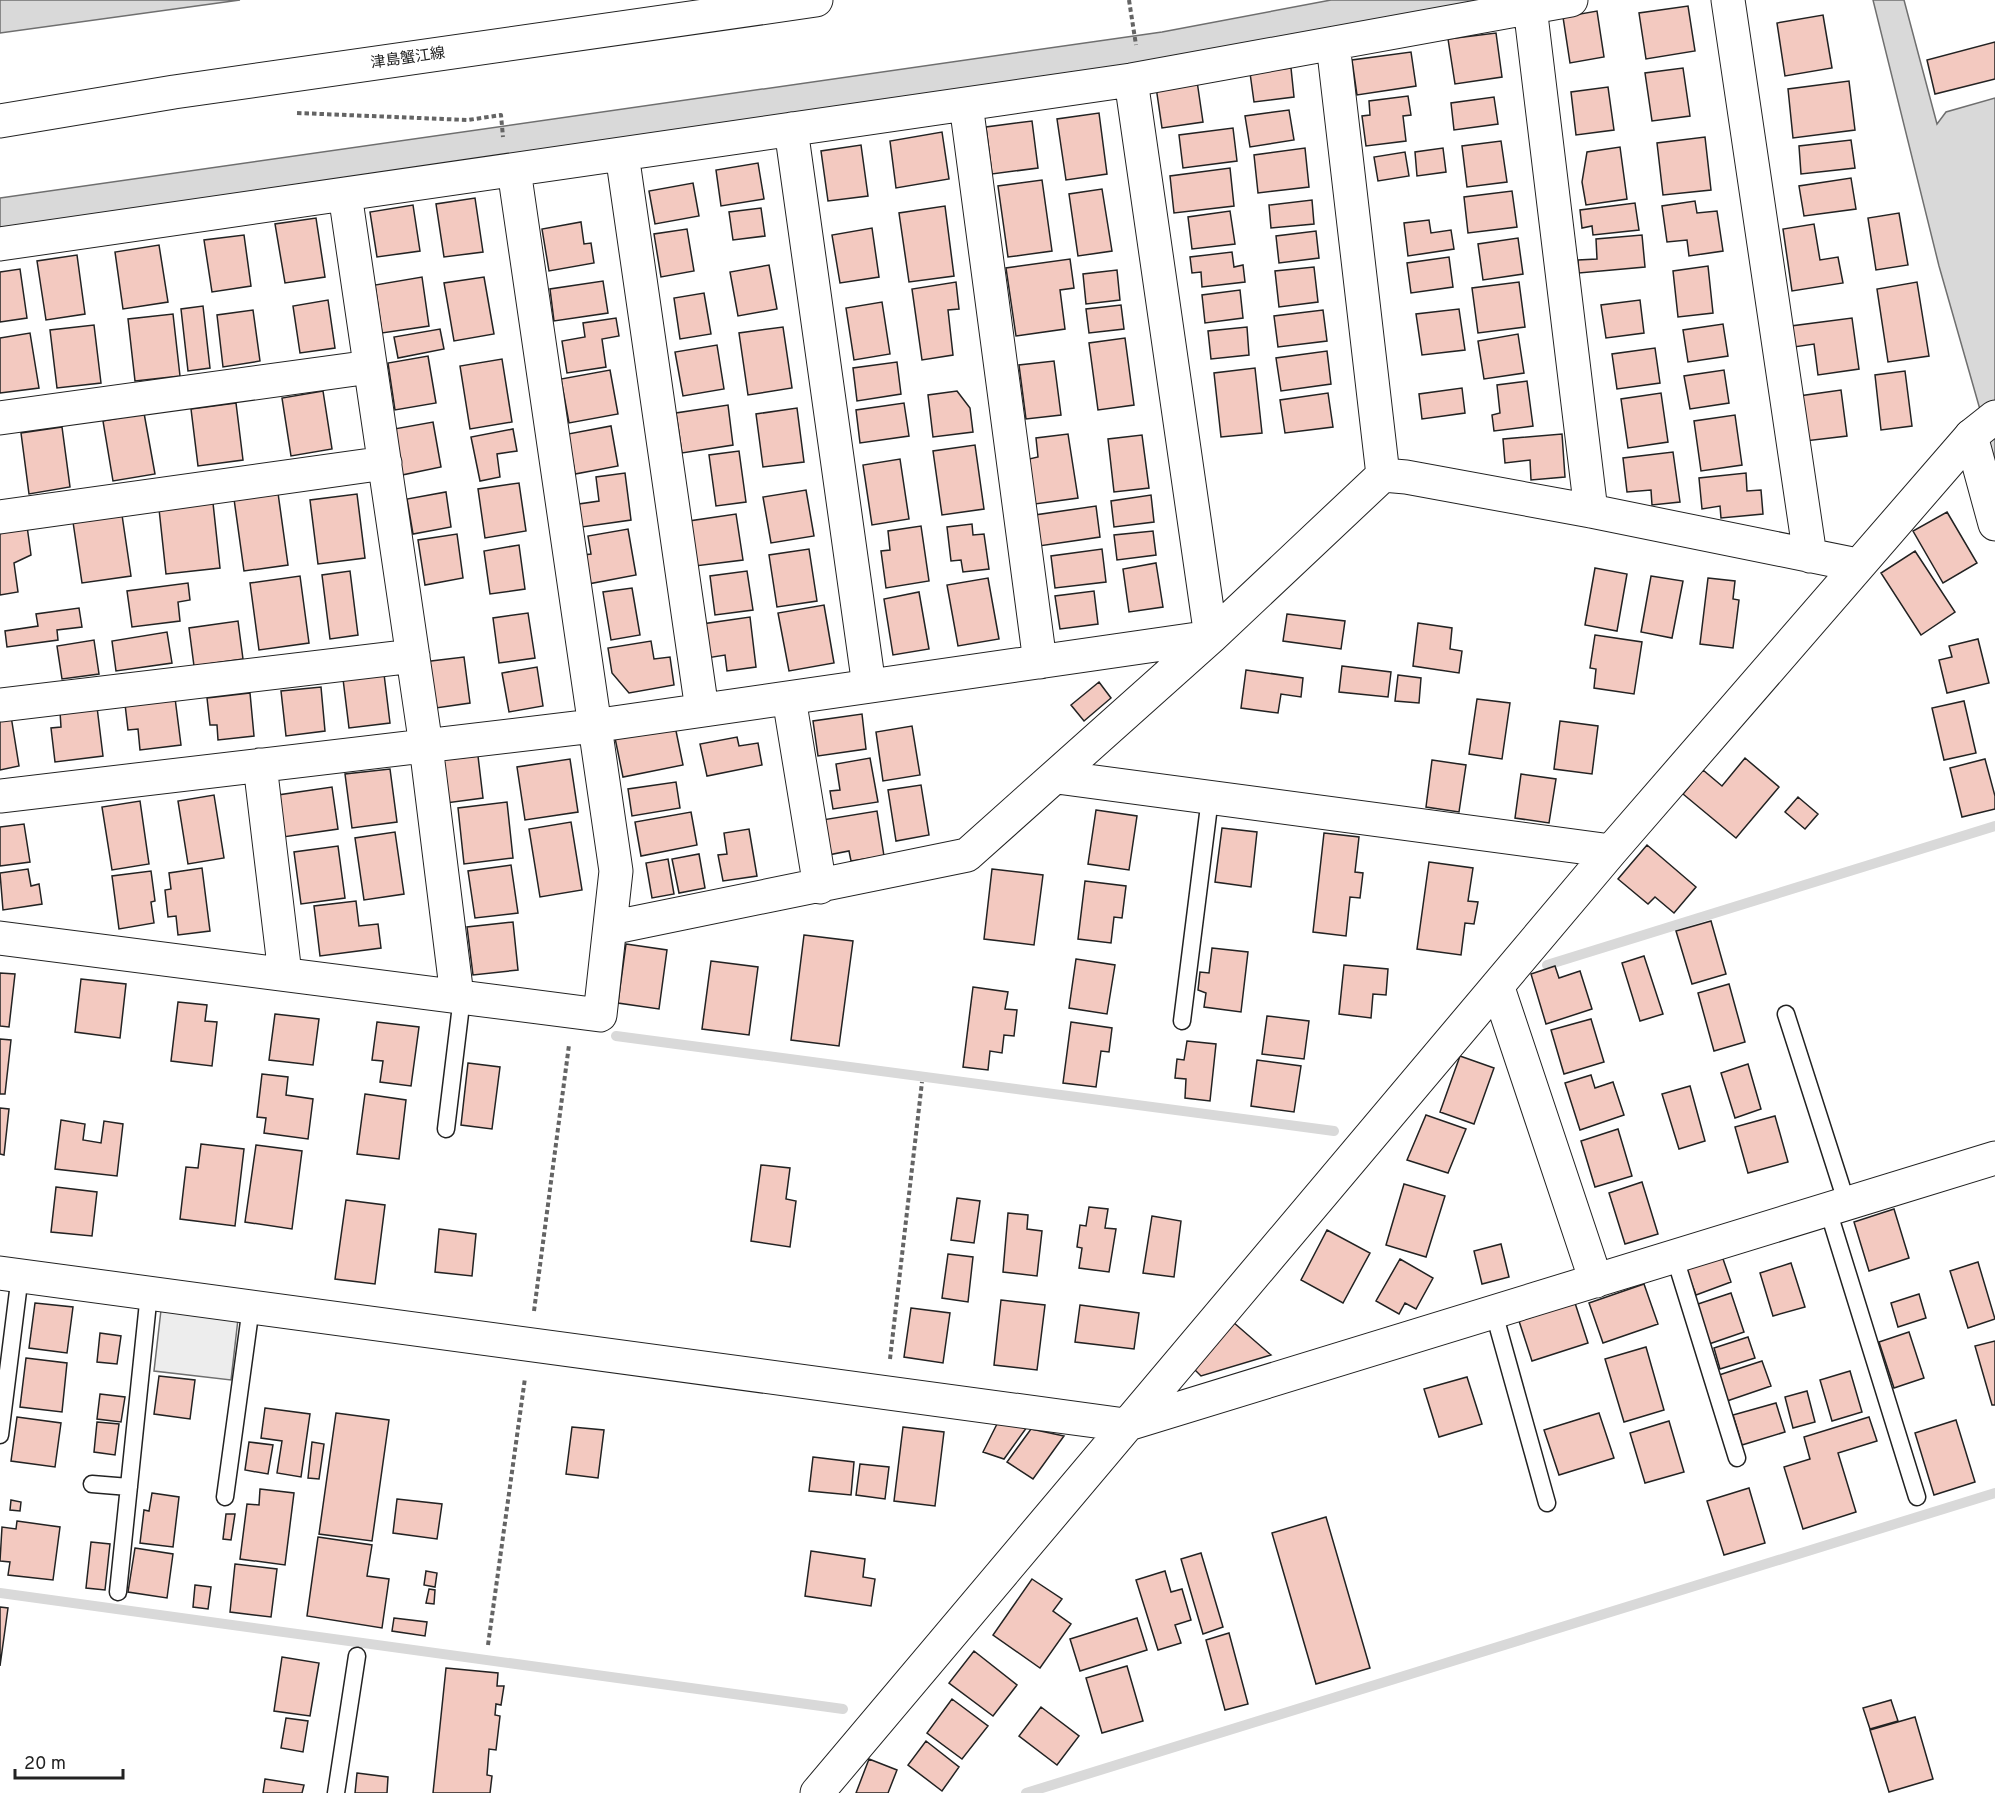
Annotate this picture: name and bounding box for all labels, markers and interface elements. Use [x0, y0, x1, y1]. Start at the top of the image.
street label: 津島蟹江線 [370, 44, 446, 74]
scale bar [15, 1742, 123, 1780]
text: 20 m [24, 1753, 66, 1776]

